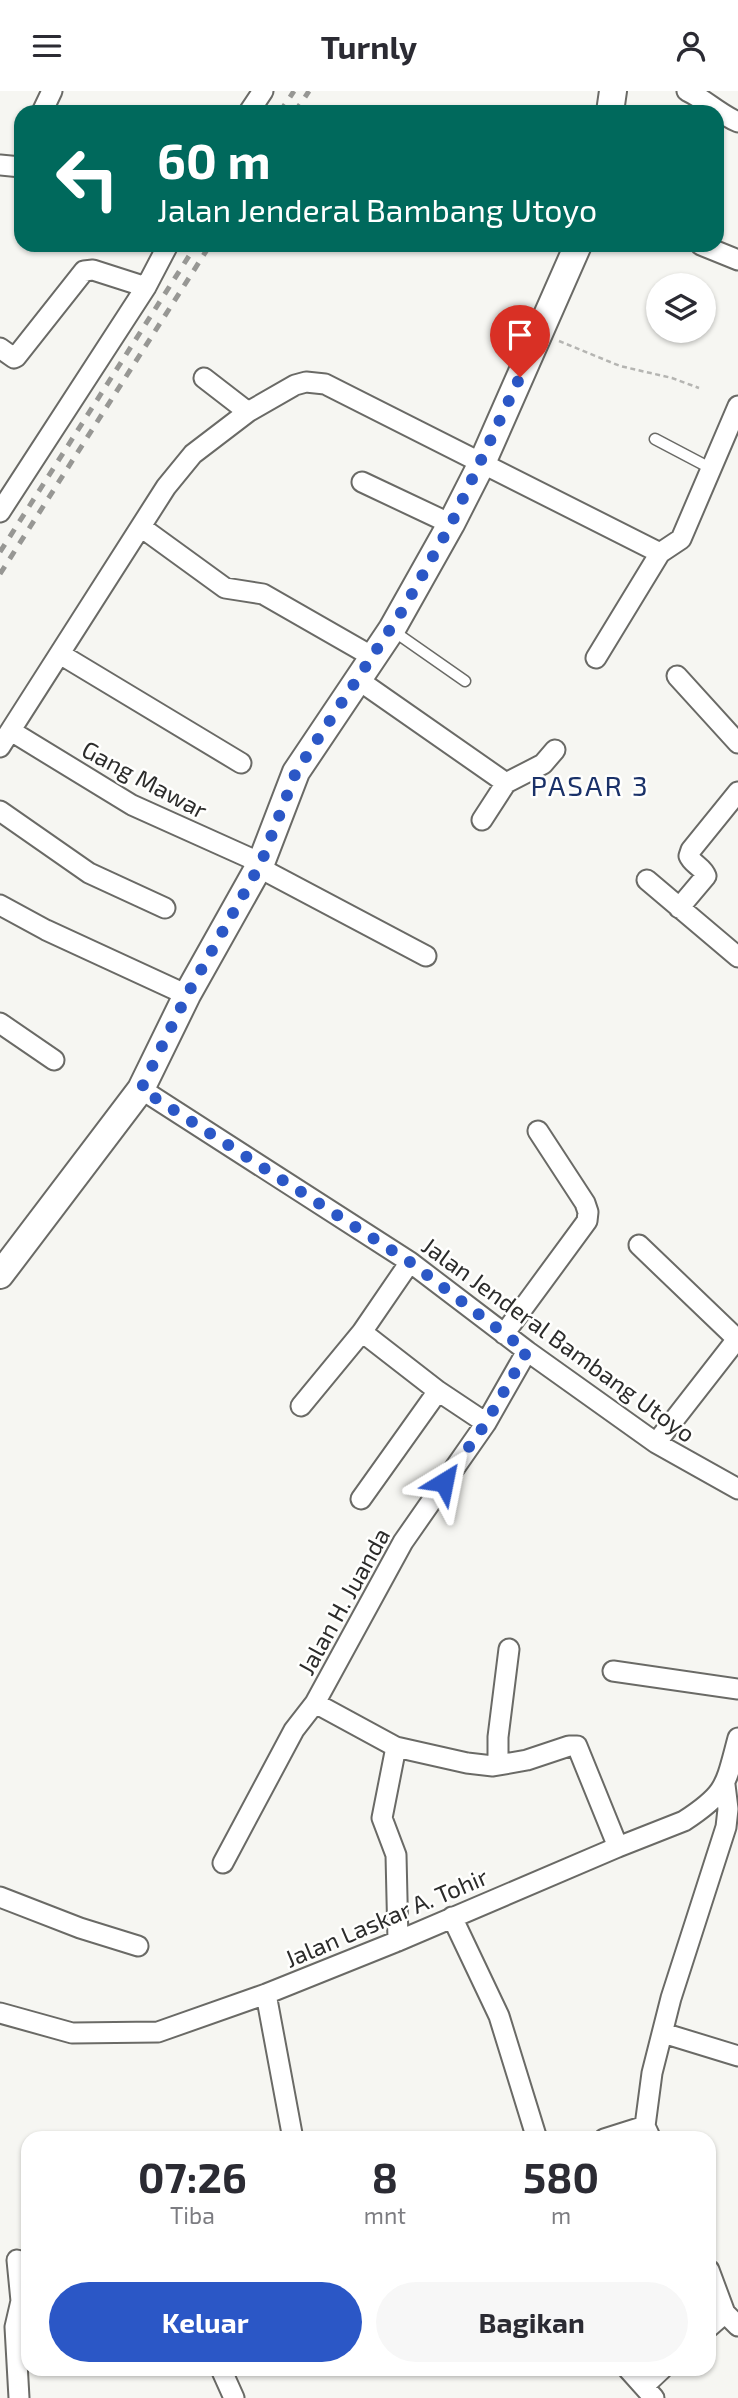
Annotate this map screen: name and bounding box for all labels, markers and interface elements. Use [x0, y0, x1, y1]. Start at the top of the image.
icon: menu [28, 27, 66, 65]
text: Turnly [321, 27, 417, 65]
icon: person [672, 27, 710, 65]
text: 60 m [157, 130, 271, 189]
icon: left [42, 133, 133, 224]
text: Jalan Jenderal Bambang Utoyo [157, 190, 597, 228]
map controls [646, 273, 716, 343]
button: layers [646, 273, 716, 343]
pin [490, 305, 550, 377]
icon: arrive [501, 316, 539, 354]
street label: Gang Mawar [77, 734, 213, 824]
district label: PASAR 3 [530, 768, 650, 802]
street label: Jalan Jenderal Bambang Utoyo [417, 1230, 701, 1448]
position arrow [407, 1445, 481, 1519]
street label: Jalan H. Juanda [291, 1523, 395, 1679]
street label: Jalan Laskar A. Tohir [280, 1861, 492, 1973]
text: 07:26 [138, 2151, 247, 2201]
text: 8 [372, 2151, 398, 2201]
text: 580 [523, 2151, 599, 2201]
text: Tiba [170, 2201, 215, 2229]
text: mnt [364, 2201, 406, 2229]
text: m [551, 2201, 571, 2229]
button: Keluar [49, 2282, 362, 2362]
button: Bagikan [376, 2282, 688, 2362]

